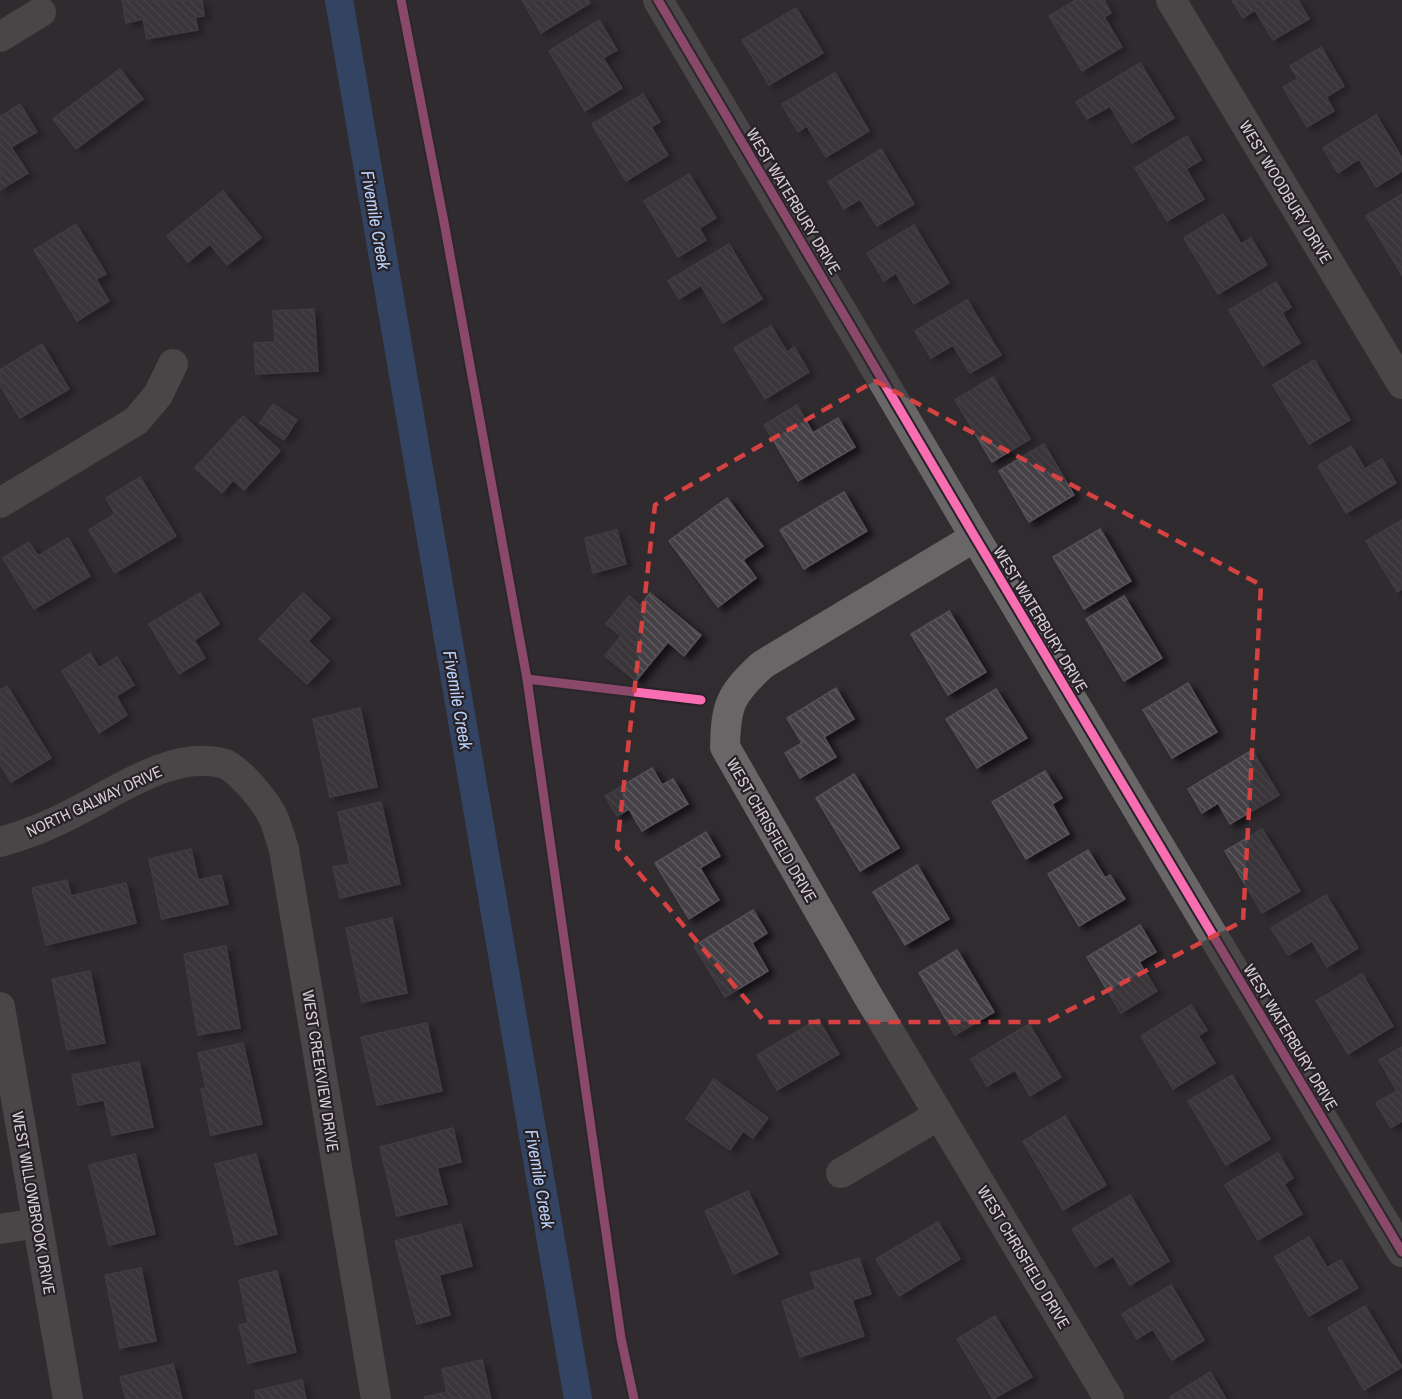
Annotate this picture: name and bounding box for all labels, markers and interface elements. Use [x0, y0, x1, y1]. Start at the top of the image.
street label: WEST WOODBURY DRIVE [1235, 116, 1337, 268]
street label: WEST WATERBURY DRIVE [742, 124, 846, 278]
water label: Fivemile Creek [355, 169, 397, 272]
street label: WEST WATERBURY DRIVE [989, 542, 1093, 696]
water label: Fivemile Creek [437, 649, 479, 752]
street label: WEST CHRISFIELD DRIVE [722, 754, 822, 906]
street label: NORTH GALWAY DRIVE [23, 760, 165, 842]
street label: WEST WATERBURY DRIVE [1239, 960, 1343, 1114]
street label: WEST CREEKVIEW DRIVE [297, 988, 345, 1154]
street label: WEST WILLOWBROOK DRIVE [7, 1110, 61, 1296]
water label: Fivemile Creek [519, 1128, 561, 1231]
street label: WEST CHRISFIELD DRIVE [973, 1181, 1075, 1333]

